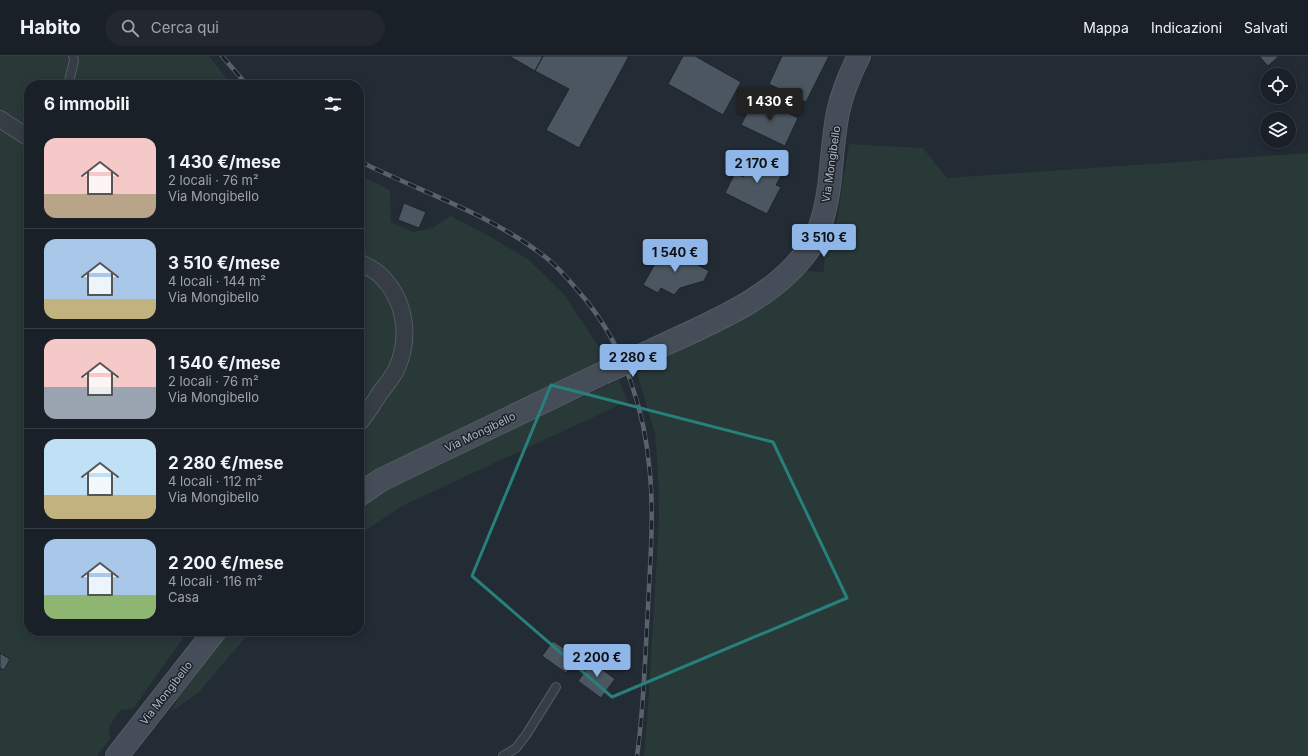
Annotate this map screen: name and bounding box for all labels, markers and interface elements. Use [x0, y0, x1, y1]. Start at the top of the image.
search box [105, 10, 385, 46]
text: Habito [20, 16, 81, 39]
icon: search [119, 17, 141, 39]
text: Cerca qui [151, 18, 219, 37]
text: Mappa [1083, 19, 1129, 36]
text: Indicazioni [1151, 19, 1222, 36]
text: Salvati [1244, 19, 1288, 36]
map controls [1260, 68, 1296, 148]
button: locate [1260, 68, 1296, 104]
pin: 1 430 € [733, 88, 807, 122]
icon: filters [322, 93, 344, 115]
text: 1 430 € [747, 93, 793, 109]
text: 6 immobili [44, 94, 130, 114]
button: layers [1260, 112, 1296, 148]
street label: Via Mongibello [819, 124, 843, 203]
pin: 2 170 € [720, 150, 794, 184]
text: 1 430 €/mese [168, 152, 281, 172]
icon: home [76, 154, 124, 202]
text: 2 170 € [735, 155, 779, 171]
text: 2 locali · 76 m² [168, 172, 259, 188]
text: Via Mongibello [168, 188, 259, 204]
pin: 3 510 € [787, 224, 861, 258]
text: 3 510 € [801, 229, 847, 245]
pin: 1 540 € [638, 239, 712, 273]
text: 1 540 € [652, 244, 698, 260]
text: 3 510 €/mese [168, 253, 280, 273]
icon: home [76, 255, 124, 303]
text: 4 locali · 144 m² [168, 273, 266, 289]
text: Via Mongibello [168, 289, 259, 305]
pin: 2 280 € [596, 344, 670, 378]
text: 2 280 € [609, 349, 657, 365]
text: 1 540 €/mese [168, 353, 281, 373]
icon: home [76, 355, 124, 403]
text: 2 locali · 76 m² [168, 373, 259, 389]
text: Via Mongibello [168, 389, 259, 405]
street label: Via Mongibello [442, 409, 518, 455]
text: 2 280 €/mese [168, 453, 284, 473]
icon: home [76, 455, 124, 503]
text: 4 locali · 112 m² [168, 473, 263, 489]
text: Via Mongibello [168, 489, 259, 505]
text: 2 200 €/mese [168, 553, 284, 573]
icon: home [76, 555, 124, 603]
text: 4 locali · 116 m² [168, 573, 263, 589]
text: Casa [168, 589, 199, 605]
pin: 2 200 € [560, 644, 634, 678]
text: 2 200 € [573, 649, 621, 665]
street label: Via Mongibello [137, 658, 195, 728]

